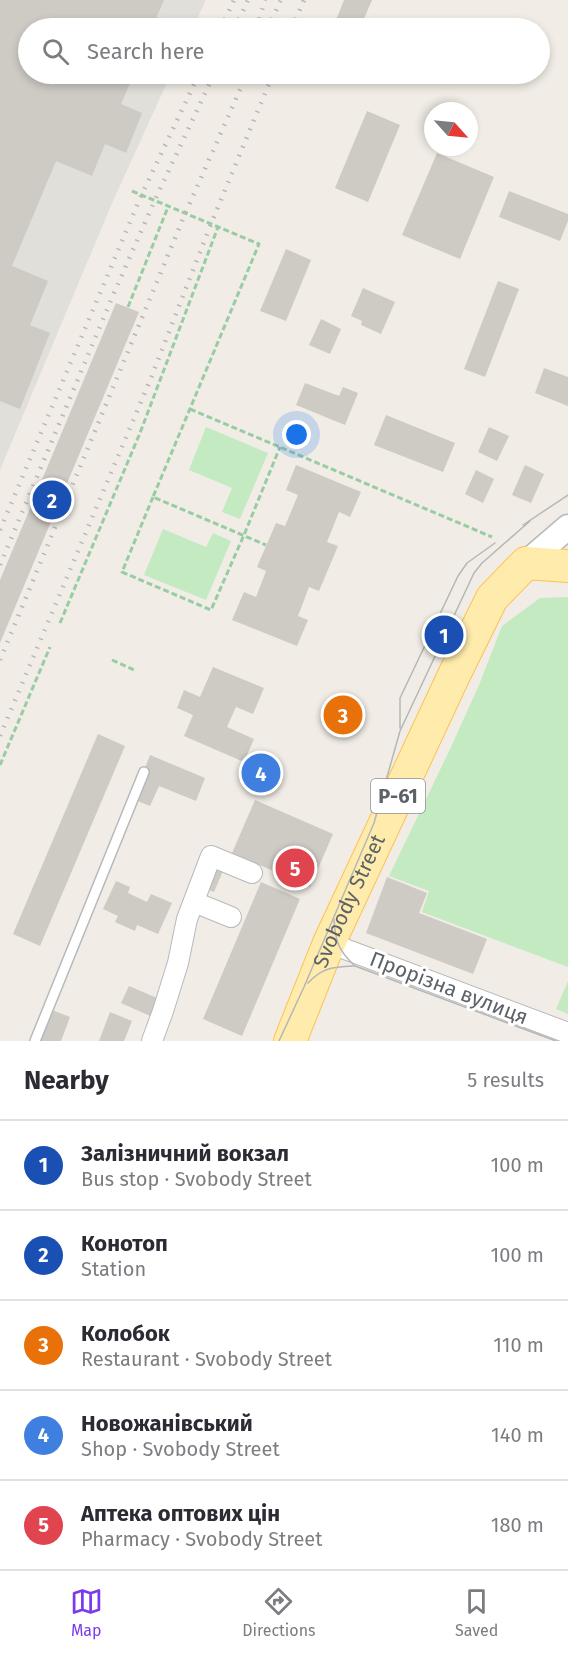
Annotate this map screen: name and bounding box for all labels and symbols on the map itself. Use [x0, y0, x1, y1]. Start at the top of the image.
north arrow [424, 102, 478, 156]
your location [282, 420, 311, 449]
pin: 2 [32, 478, 72, 522]
pin: 1 [424, 612, 464, 658]
pin: 3 [324, 692, 362, 738]
pin: 4 [242, 750, 280, 796]
road number: Р-61 [371, 779, 425, 813]
street label: Svobody Street [307, 830, 391, 971]
pin: 5 [276, 846, 314, 890]
street label: Прорізна вулиця [366, 946, 532, 1030]

